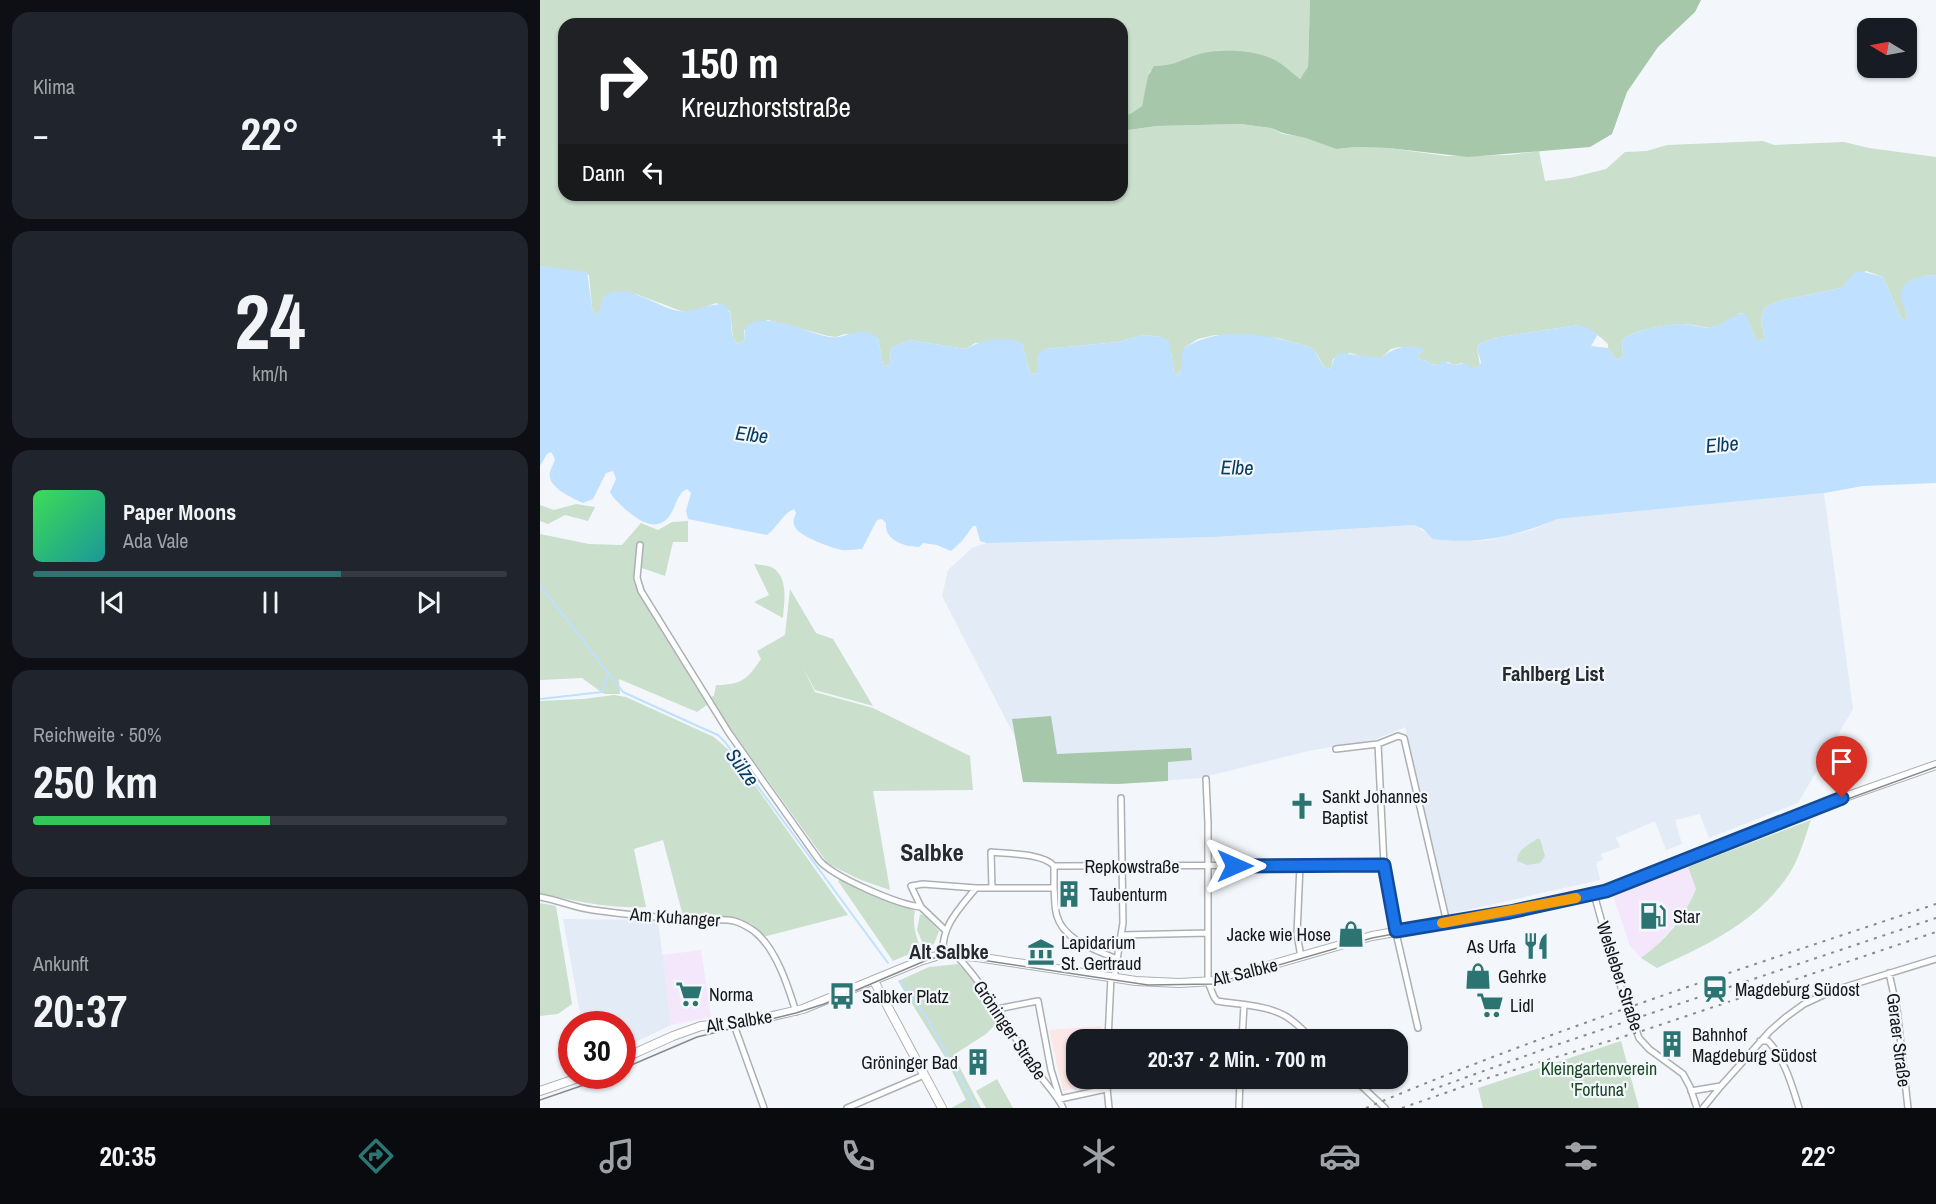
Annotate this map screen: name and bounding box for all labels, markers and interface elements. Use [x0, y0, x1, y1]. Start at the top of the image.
north arrow [1857, 18, 1917, 78]
map controls [1857, 18, 1917, 78]
text: 150 m [681, 35, 779, 91]
icon: right [582, 42, 660, 120]
text: Klima [33, 73, 75, 100]
text: Kreuzhorststraße [681, 89, 851, 125]
text: 22° [240, 103, 300, 164]
text: − [33, 112, 49, 156]
text: + [491, 112, 507, 156]
icon: left [637, 156, 670, 189]
text: Dann [582, 158, 625, 188]
text: 24 [234, 268, 306, 373]
text: km/h [252, 360, 288, 387]
water label: Elbe [734, 419, 770, 449]
water label: Elbe [1704, 429, 1740, 459]
water label: Elbe [1220, 453, 1254, 481]
text: Paper Moons [123, 497, 236, 527]
text: Ada Vale [123, 527, 188, 554]
icon: previous [96, 586, 129, 619]
icon: pause [254, 586, 287, 619]
icon: next [412, 586, 445, 619]
district label: Fahlberg List [1502, 660, 1605, 687]
text: Reichweite · 50% [33, 721, 162, 748]
pin [1816, 736, 1867, 798]
water label: Sülze [720, 742, 766, 792]
icon: arrive [1825, 745, 1858, 778]
text: 250 km [33, 751, 158, 812]
place label: Sankt Johannes Baptist [1322, 784, 1428, 830]
church icon: Sankt Johannes Baptist [1287, 791, 1317, 821]
position arrow [1203, 834, 1267, 898]
district label: Salbke [900, 836, 964, 868]
street label: Repkowstraße [1084, 854, 1180, 879]
building icon: Taubenturm [1054, 879, 1084, 909]
place label: Taubenturm [1089, 882, 1167, 907]
street label: Am Kuhanger [628, 901, 721, 933]
fuel station icon: Star [1638, 901, 1668, 931]
place label: Star [1673, 904, 1700, 929]
street label: Welsleber Straße [1591, 918, 1649, 1034]
shop icon: Jacke wie Hose [1336, 919, 1366, 949]
place label: Jacke wie Hose [1227, 922, 1331, 947]
place label: Lapidarium St. Gertraud [1061, 930, 1141, 976]
restaurant icon: As Urfa [1521, 931, 1551, 961]
place label: As Urfa [1466, 934, 1516, 959]
museum icon: Lapidarium St. Gertraud [1026, 937, 1056, 967]
district label: Alt Salbke [909, 938, 989, 965]
text: Ankunft [33, 950, 89, 977]
street label: Alt Salbke [1209, 952, 1280, 992]
shop icon: Gehrke [1463, 961, 1493, 991]
place label: Gehrke [1498, 964, 1546, 989]
station icon: Magdeburg Südost [1700, 974, 1730, 1004]
street label: Gröninger Straße [968, 975, 1052, 1085]
place label: Magdeburg Südost [1735, 977, 1860, 1002]
supermarket icon: Norma [674, 979, 704, 1009]
text: 20:37 [33, 980, 127, 1041]
bus stop icon: Salbker Platz [827, 981, 857, 1011]
place label: Norma [709, 982, 753, 1007]
place label: Salbker Platz [862, 984, 949, 1009]
supermarket icon: Lidl [1475, 990, 1505, 1020]
street label: Geraer Straße [1881, 992, 1917, 1088]
place label: Lidl [1510, 993, 1534, 1018]
street label: Alt Salbke [703, 1003, 774, 1039]
speed limit sign: 30 [558, 1011, 636, 1089]
place label: Bahnhof Magdeburg Südost [1692, 1022, 1817, 1068]
building icon: Bahnhof Magdeburg Südost [1657, 1029, 1687, 1059]
text: 20:37 · 2 Min. · 700 m [1148, 1044, 1326, 1074]
building icon: Gröninger Bad [963, 1047, 993, 1077]
place label: Gröninger Bad [861, 1050, 958, 1075]
park label: Kleingartenverein 'Fortuna' [1541, 1056, 1657, 1102]
icon: directions [355, 1135, 397, 1177]
icon: music [596, 1135, 638, 1177]
icon: phone [837, 1135, 879, 1177]
icon: climate [1078, 1135, 1120, 1177]
icon: car [1319, 1135, 1361, 1177]
icon: filters [1560, 1135, 1602, 1177]
text: 20:35 [99, 1138, 156, 1174]
text: 22° [1801, 1138, 1836, 1174]

